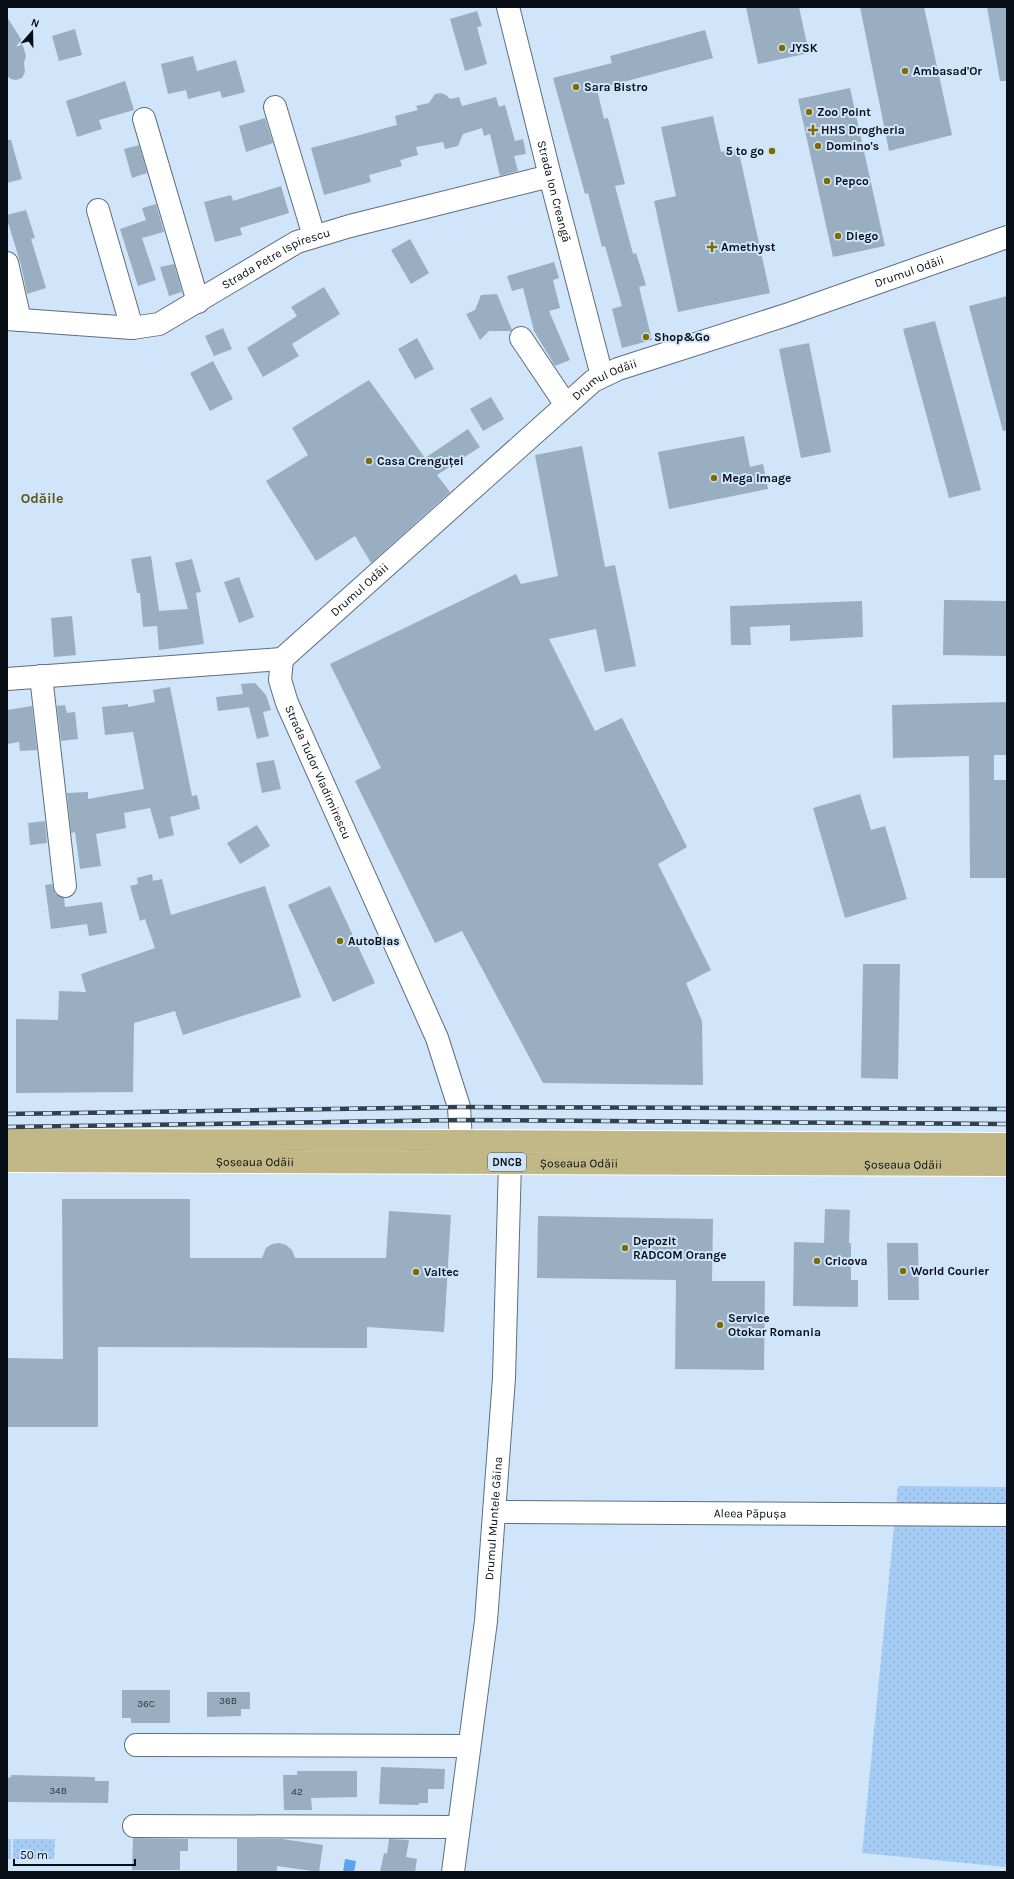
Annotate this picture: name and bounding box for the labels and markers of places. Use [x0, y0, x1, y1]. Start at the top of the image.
place label: JYSK [790, 41, 818, 55]
marker: JYSK [777, 43, 787, 53]
place label: Ambasad'Or [913, 64, 982, 78]
marker: Ambasad'Or [900, 66, 910, 76]
place label: Sara Bistro [584, 80, 648, 94]
marker: Sara Bistro [571, 82, 581, 92]
place label: Zoo Point [817, 105, 871, 119]
marker: Zoo Point [804, 107, 814, 117]
place label: HHS Drogheria [821, 123, 905, 137]
marker: HHS Drogheria [808, 125, 818, 135]
place label: Domino's [826, 139, 879, 153]
marker: Domino's [813, 141, 823, 151]
place label: 5 to go [726, 144, 764, 158]
marker: 5 to go [767, 146, 777, 156]
place label: Pepco [835, 174, 869, 188]
marker: Pepco [822, 176, 832, 186]
place label: Diego [846, 229, 879, 243]
marker: Diego [833, 231, 843, 241]
place label: Amethyst [721, 240, 776, 254]
marker: Amethyst [706, 241, 718, 253]
place label: Shop&Go [654, 330, 710, 344]
marker: Shop&Go [641, 332, 651, 342]
place label: Casa Crenguței [377, 454, 464, 468]
marker: Casa Crenguței [364, 456, 374, 466]
place label: Mega Image [722, 471, 791, 485]
marker: Mega Image [709, 473, 719, 483]
place label: AutoBias [348, 934, 400, 948]
marker: AutoBias [335, 936, 345, 946]
place label: Depozit RADCOM Orange [633, 1234, 727, 1262]
marker: Depozit RADCOM Orange [620, 1243, 630, 1253]
place label: Cricova [825, 1254, 868, 1268]
marker: Cricova [812, 1256, 822, 1266]
place label: World Courier [911, 1264, 989, 1278]
place label: Valtec [424, 1265, 459, 1279]
marker: World Courier [898, 1266, 908, 1276]
marker: Valtec [411, 1267, 421, 1277]
place label: Service Otokar Romania [728, 1311, 821, 1339]
marker: Service Otokar Romania [715, 1320, 725, 1330]

